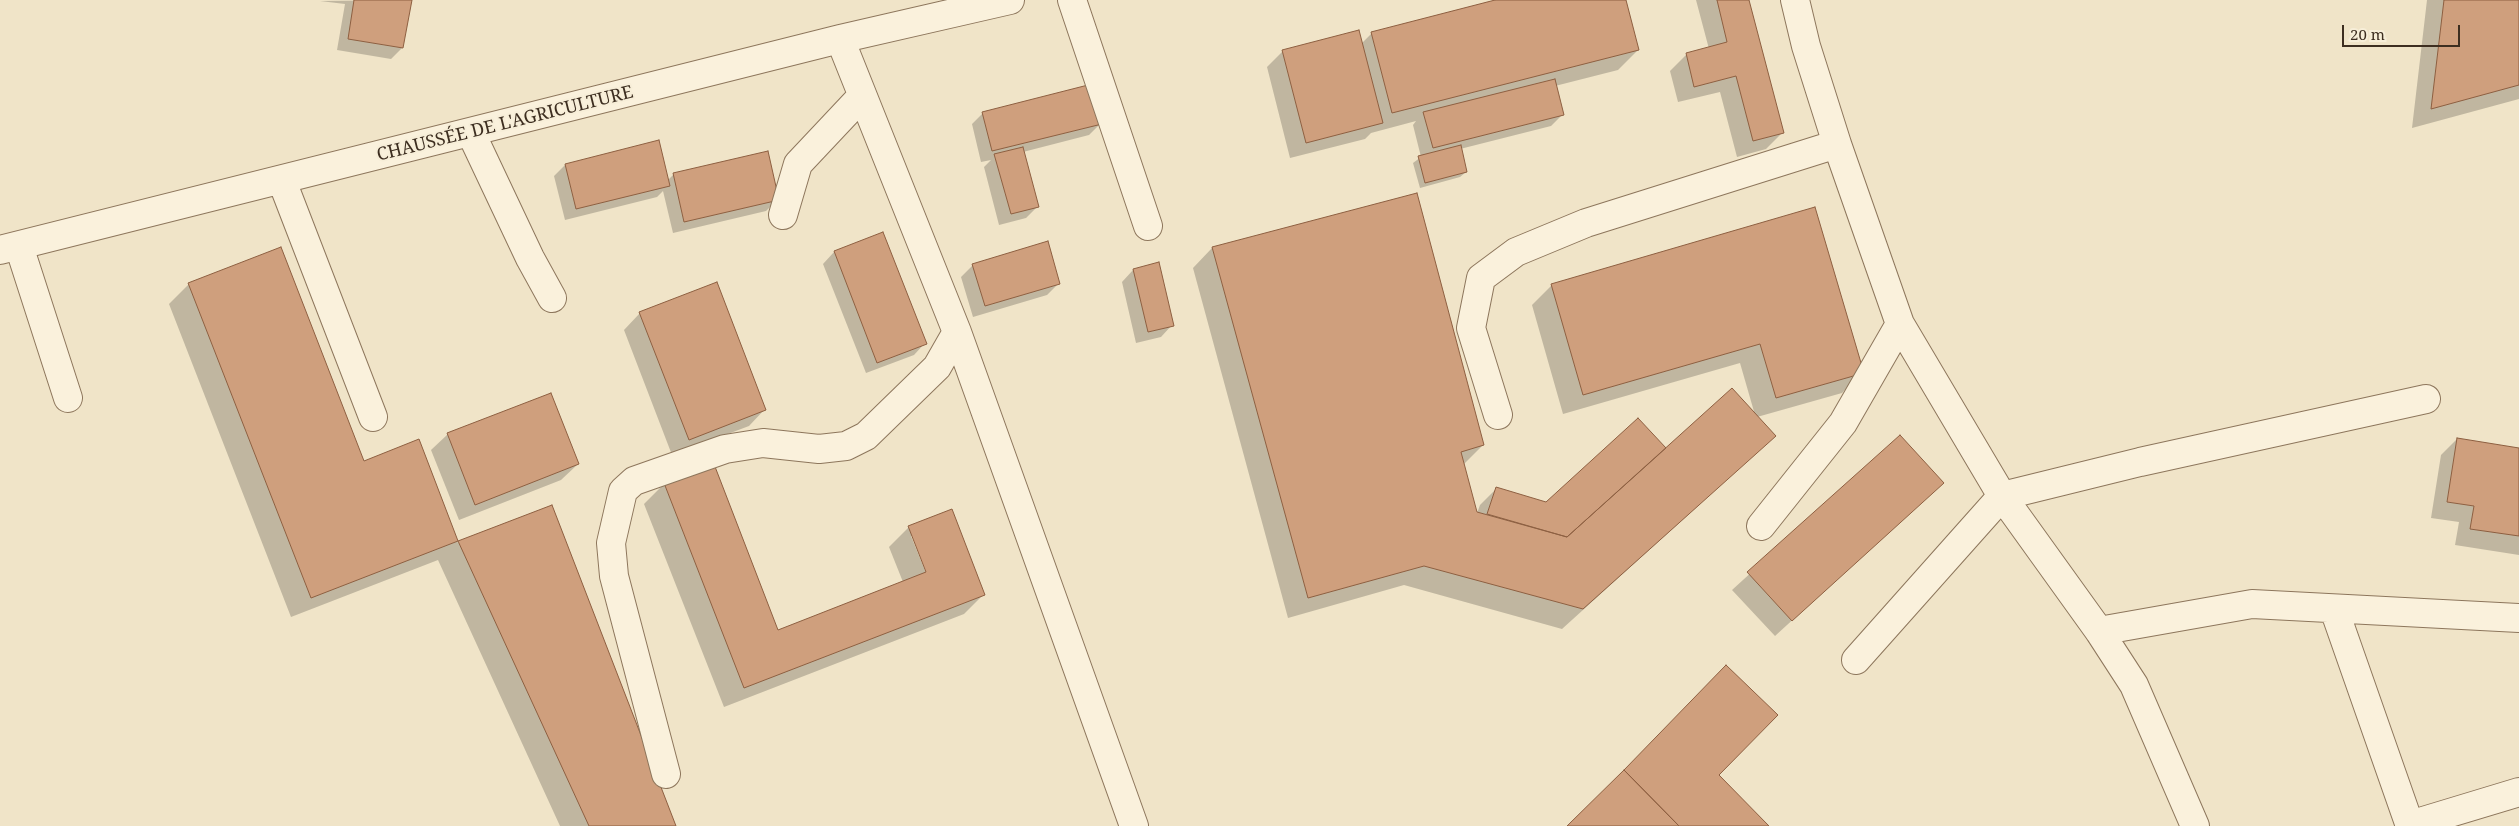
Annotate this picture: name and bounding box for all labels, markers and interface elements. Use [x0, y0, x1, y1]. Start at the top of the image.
scale bar [2344, 15, 2462, 47]
text: 20 m [2350, 24, 2385, 44]
street label: CHAUSSÉE DE L'AGRICULTURE [375, 82, 635, 166]

